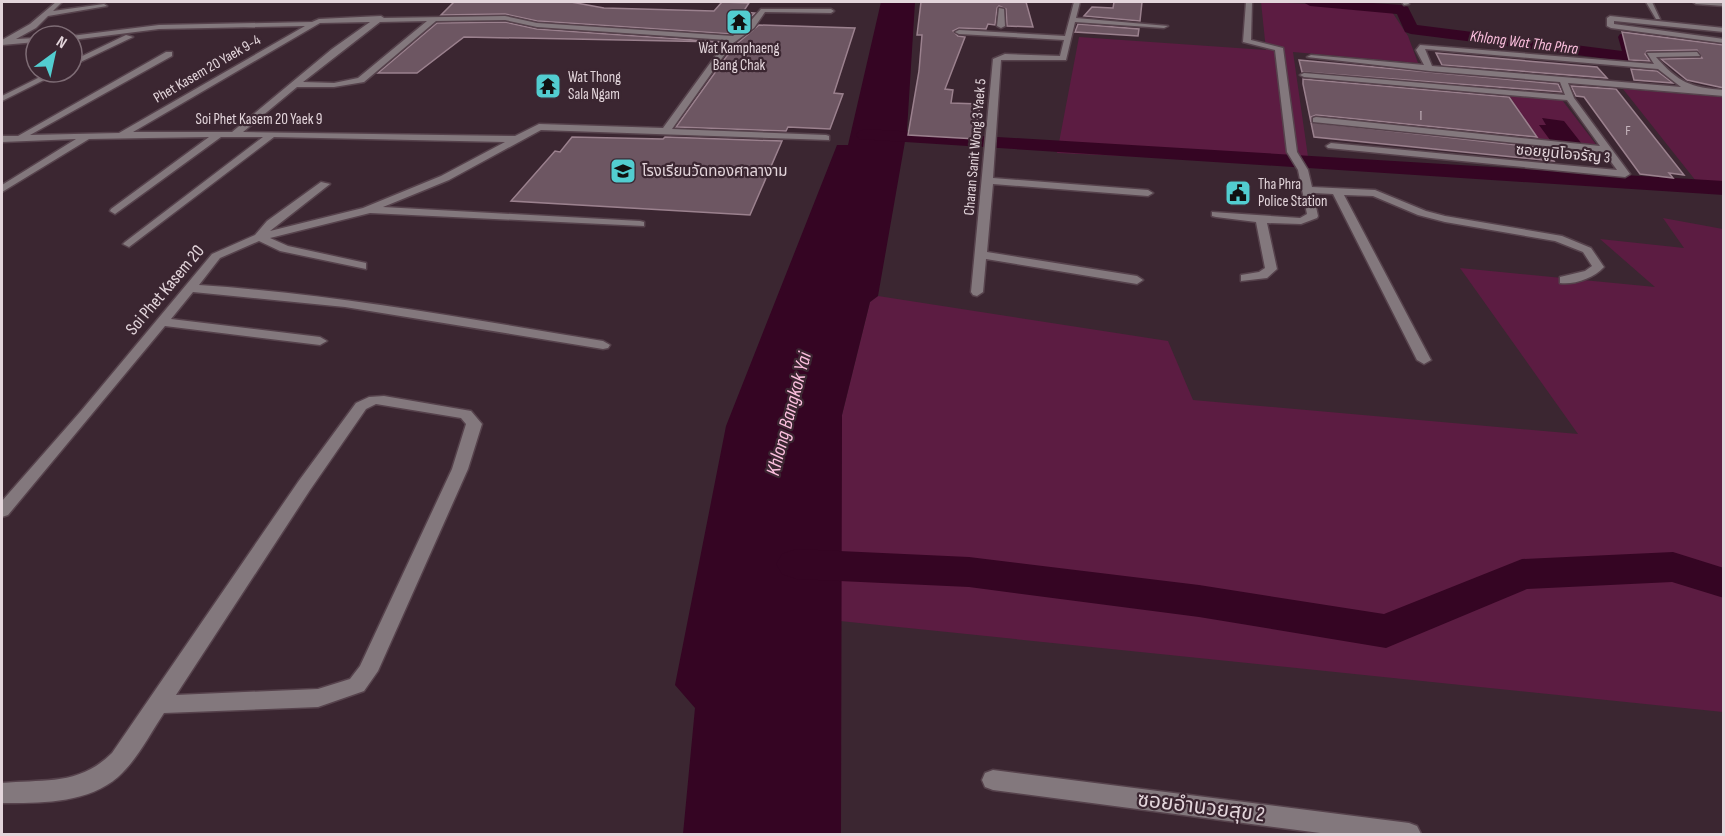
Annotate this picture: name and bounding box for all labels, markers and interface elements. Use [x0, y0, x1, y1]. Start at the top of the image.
temple icon: Wat Kamphaeng Bang Chak [724, 7, 754, 37]
north arrow [24, 24, 84, 84]
water label: Khlong Wat Tha Phra [1469, 27, 1580, 59]
street label: Phet Kasem 20 Yaek 9-4 [150, 31, 264, 107]
text: N [53, 32, 70, 53]
place label: Wat Kamphaeng Bang Chak [698, 39, 780, 75]
place label: Wat Thong Sala Ngam [568, 68, 621, 104]
temple icon: Wat Thong Sala Ngam [533, 71, 563, 101]
street label: Charan Sanit Wong 3 Yaek 5 [960, 78, 990, 216]
house number: I [1420, 107, 1422, 124]
street label: Soi Phet Kasem 20 Yaek 9 [196, 110, 322, 129]
house number: F [1625, 122, 1631, 139]
street label: ซอยยูนิโอจรัญ 3 [1515, 140, 1611, 168]
school or university icon: โรงเรียนวัดทองศาลางาม [608, 156, 638, 186]
place label: โรงเรียนวัดทองศาลางาม [642, 162, 788, 181]
place label: Tha Phra Police Station [1258, 175, 1328, 211]
public building icon: Tha Phra Police Station [1223, 178, 1253, 208]
street label: Soi Phet Kasem 20 [121, 241, 209, 339]
water label: Khlong Bangkok Yai [761, 348, 817, 478]
street label: ซอยอำนวยสุข 2 [1136, 787, 1266, 827]

